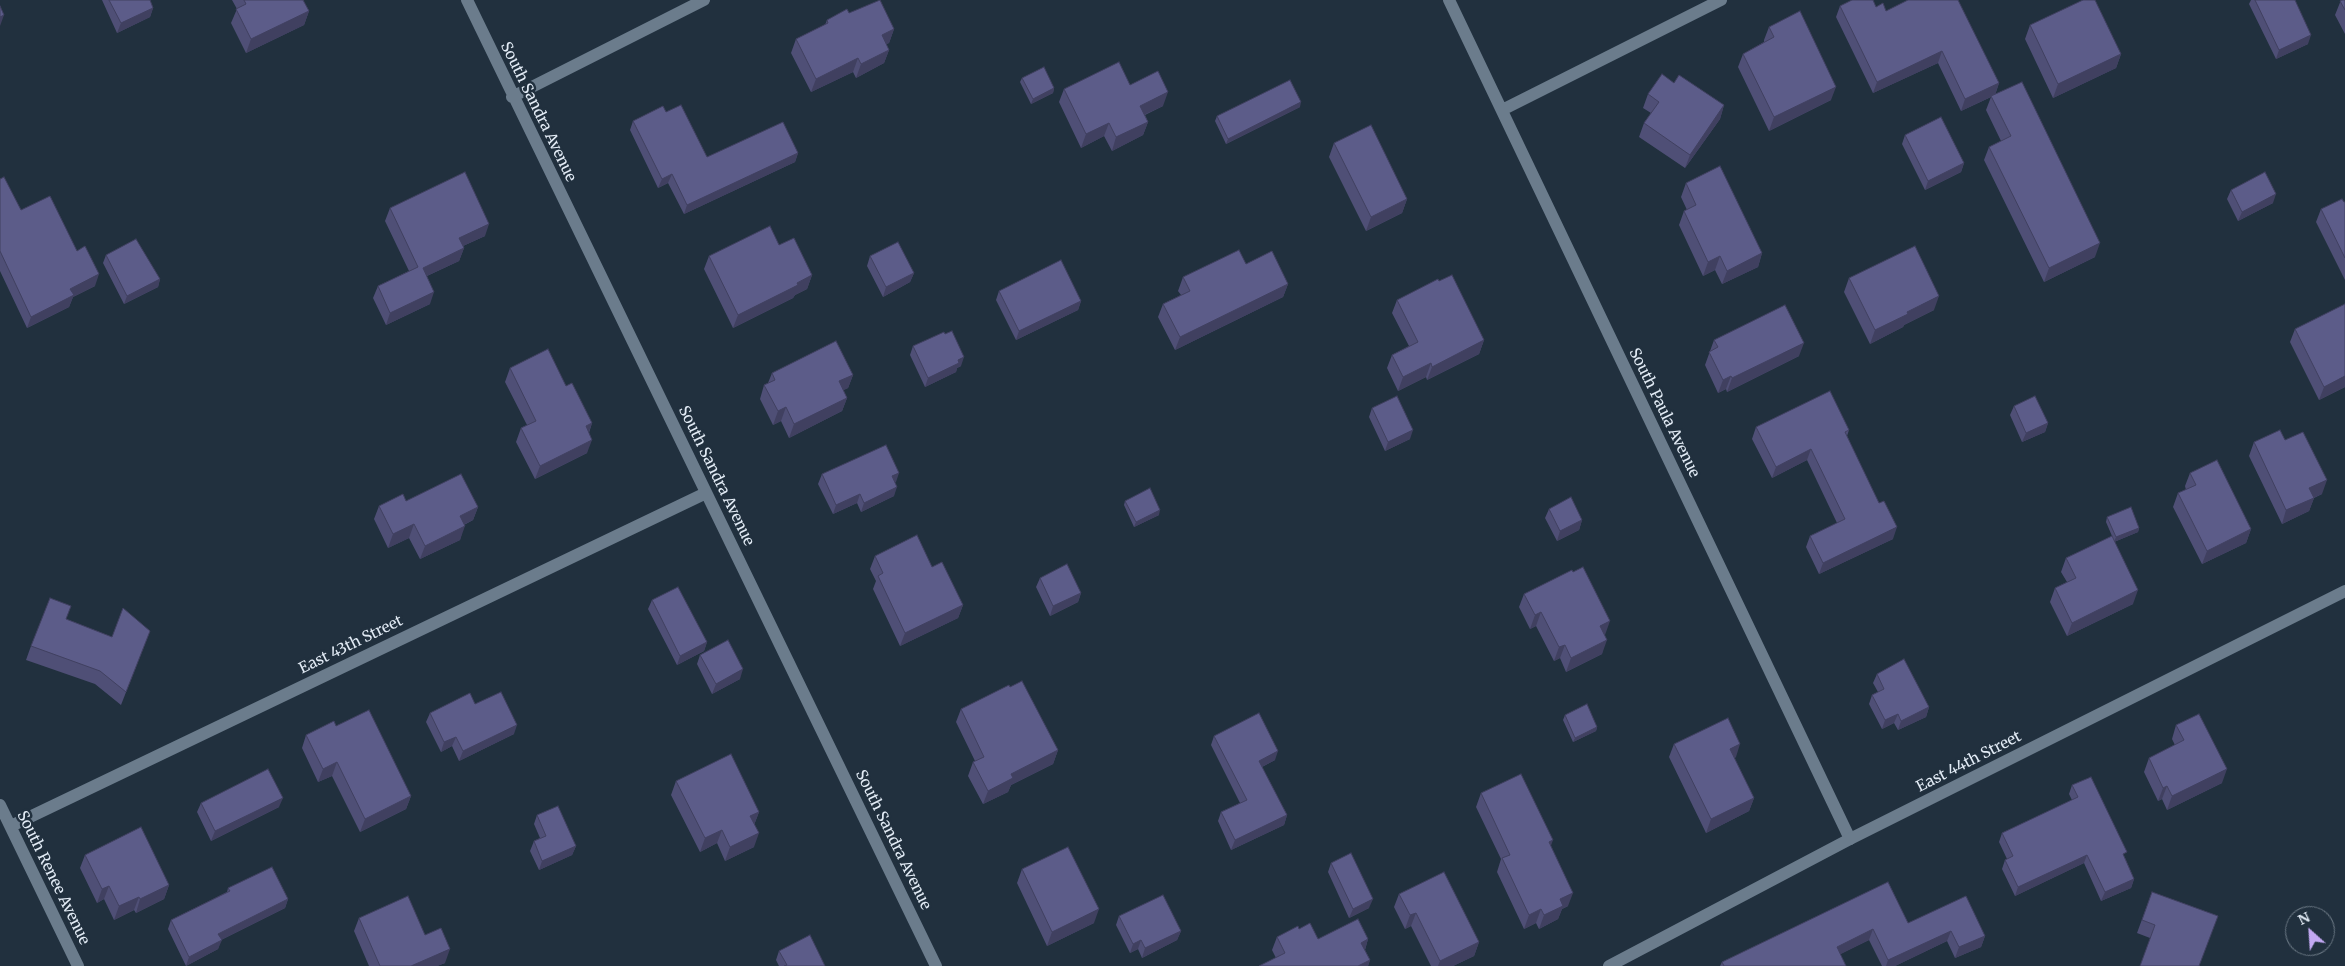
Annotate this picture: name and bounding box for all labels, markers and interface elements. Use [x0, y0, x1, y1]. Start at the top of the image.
street label: South Sandra Avenue [496, 39, 580, 185]
street label: South Paula Avenue [1625, 345, 1703, 481]
street label: South Sandra Avenue [674, 403, 758, 549]
street label: East 43th Street [296, 612, 406, 678]
street label: East 44th Street [1914, 728, 2024, 796]
street label: South Sandra Avenue [851, 767, 935, 913]
street label: South Renee Avenue [13, 808, 93, 948]
north arrow [2285, 906, 2335, 956]
text: N [2295, 908, 2313, 929]

